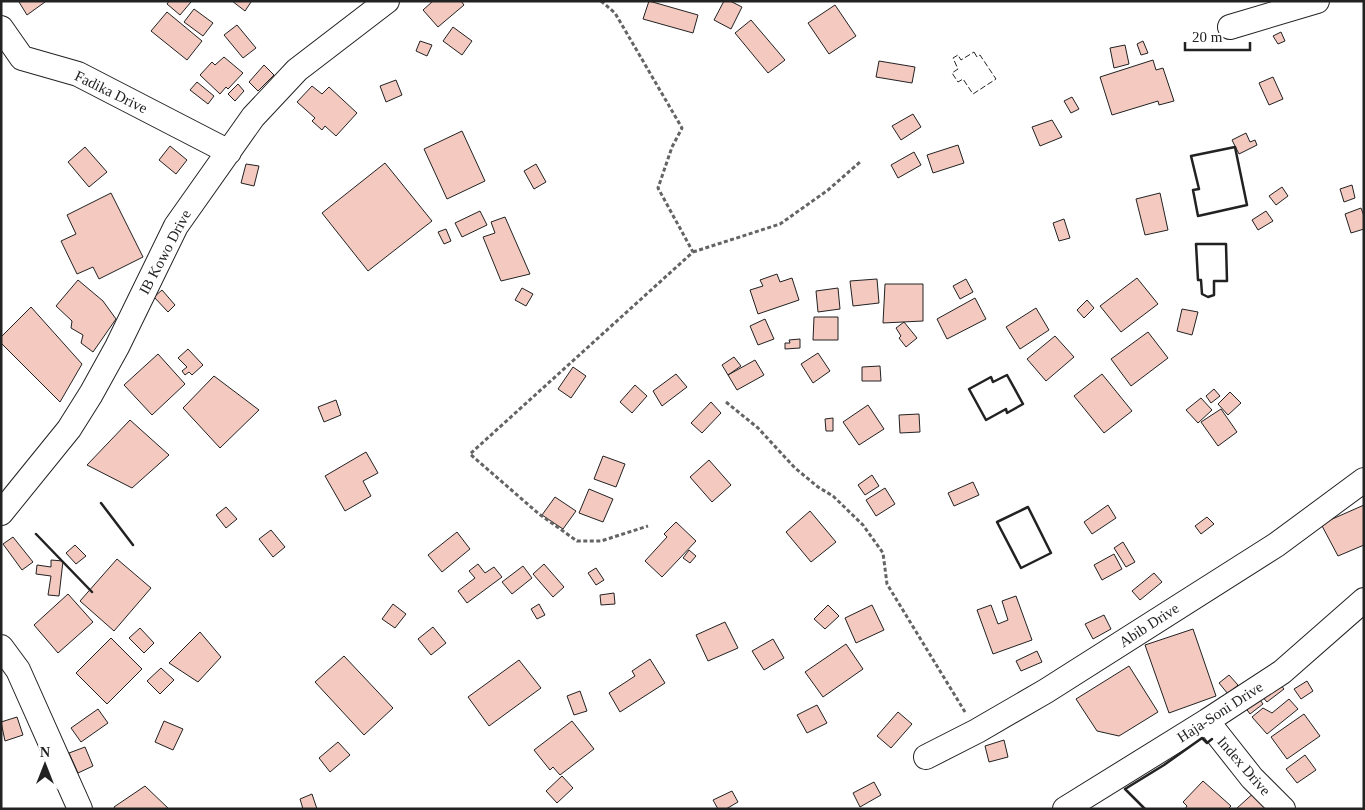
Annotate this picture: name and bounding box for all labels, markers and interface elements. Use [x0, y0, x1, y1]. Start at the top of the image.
scale bar [1185, 20, 1250, 52]
text: 20 m [1192, 29, 1223, 45]
street label: Fadika Drive [72, 68, 150, 117]
street label: IB Kowo Drive [136, 207, 194, 297]
street label: Abib Drive [1116, 600, 1182, 650]
street label: Haja-Soni Drive [1174, 678, 1266, 746]
street label: Index Drive [1214, 734, 1274, 799]
north arrow [20, 740, 70, 790]
text: N [40, 745, 50, 760]

